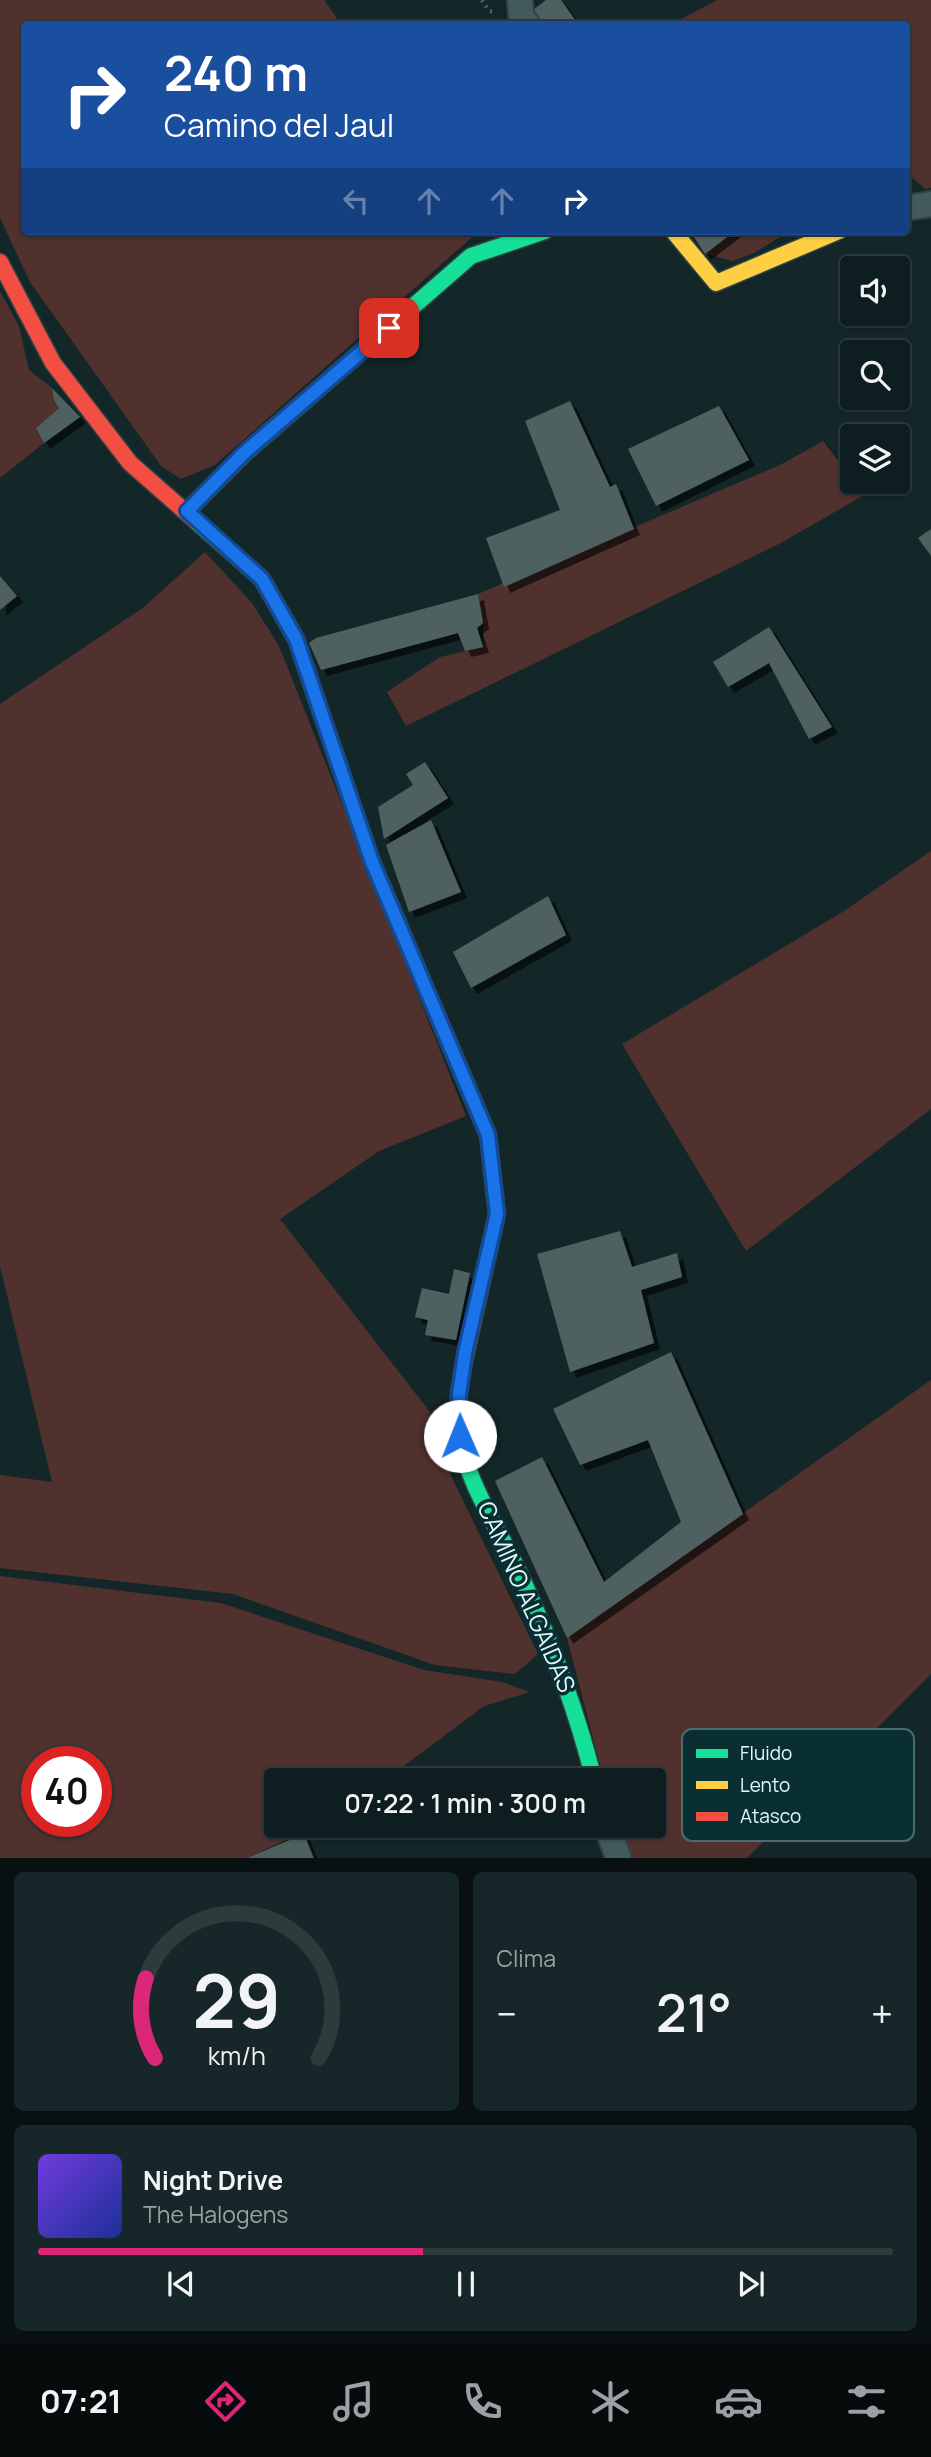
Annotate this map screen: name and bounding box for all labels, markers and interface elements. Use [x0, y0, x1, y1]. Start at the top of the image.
text: 240 m [164, 39, 308, 106]
icon: right [49, 49, 140, 140]
text: Camino del Jaul [164, 103, 394, 147]
icon: left [337, 182, 375, 220]
icon: ahead [410, 182, 448, 220]
icon: ahead [483, 182, 521, 220]
icon: right [556, 182, 594, 220]
map controls [840, 256, 910, 494]
button: sound [840, 256, 910, 326]
pin [359, 298, 419, 358]
icon: arrive [370, 309, 408, 347]
button: search [840, 340, 910, 410]
button: layers [840, 424, 910, 494]
position arrow [423, 1399, 497, 1473]
street label: CAMINO ALGAIDAS [470, 1496, 584, 1697]
legend [682, 1729, 914, 1841]
text: Fluido [740, 1740, 792, 1766]
speed limit sign: 40 [21, 1746, 112, 1837]
text: Lento [740, 1772, 790, 1798]
text: 07:22 · 1 min · 300 m [344, 1785, 586, 1821]
text: Atasco [740, 1803, 801, 1829]
text: Clima [497, 1942, 556, 1974]
text: 29 [192, 1950, 281, 2050]
text: 21° [656, 1977, 732, 2048]
text: − [497, 1987, 517, 2039]
text: + [871, 1987, 893, 2039]
text: km/h [207, 2037, 265, 2072]
text: Night Drive [143, 2162, 283, 2198]
text: The Halogens [143, 2198, 288, 2230]
icon: previous [162, 2265, 200, 2303]
icon: pause [447, 2265, 485, 2303]
icon: next [732, 2265, 770, 2303]
icon: directions [201, 2377, 250, 2426]
icon: music [329, 2377, 378, 2426]
icon: phone [458, 2377, 507, 2426]
icon: climate [586, 2377, 635, 2426]
icon: car [714, 2377, 763, 2426]
icon: filters [842, 2377, 891, 2426]
text: 07:21 [40, 2379, 122, 2423]

